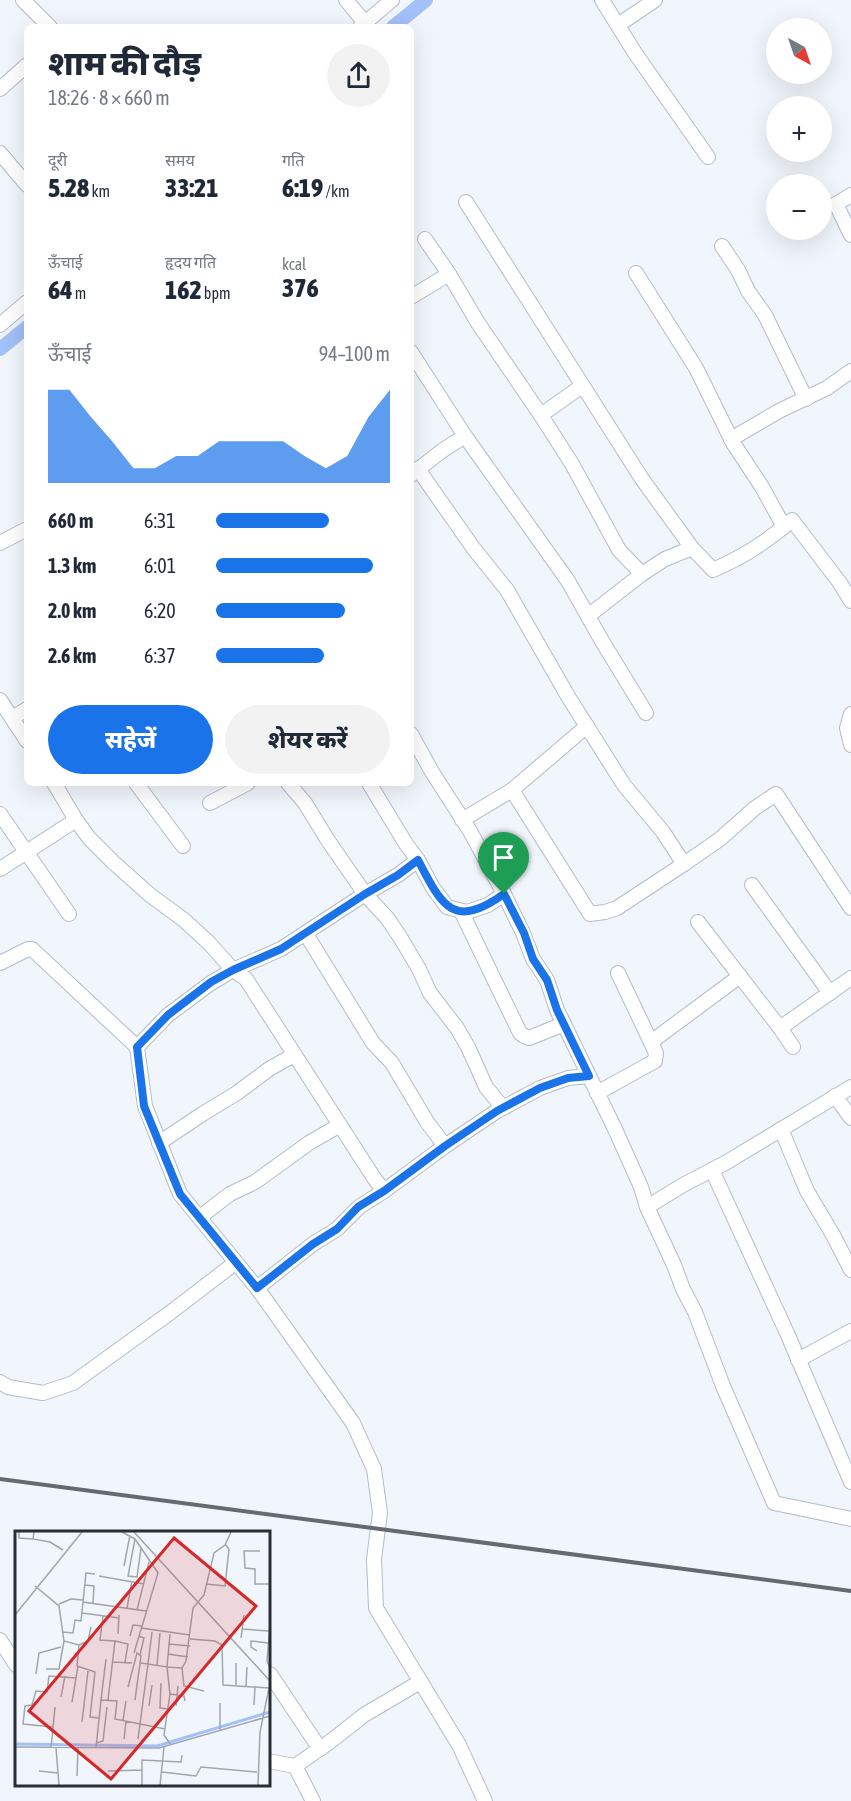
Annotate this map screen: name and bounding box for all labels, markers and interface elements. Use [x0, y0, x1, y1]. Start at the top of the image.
north arrow [766, 18, 832, 84]
map controls [766, 18, 832, 240]
text: शाम की दौड़ [48, 44, 201, 82]
button: share [327, 44, 390, 107]
text: 18:26 · 8 × 660 m [48, 86, 170, 109]
button: + [766, 96, 832, 162]
text: दूरी [48, 151, 67, 169]
text: समय [165, 151, 195, 169]
text: गति [282, 151, 304, 169]
text: 5.28 [48, 173, 89, 203]
text: 33:21 [165, 173, 219, 203]
text: 6:19 [282, 173, 323, 203]
button: − [766, 174, 832, 240]
text: km [89, 182, 110, 200]
text: /km [323, 182, 349, 200]
text: ऊँचाई [48, 253, 83, 271]
text: हृदय गति [165, 253, 216, 271]
text: kcal [282, 255, 306, 273]
text: 376 [282, 273, 319, 303]
text: 64 [48, 275, 72, 305]
text: 162 [165, 275, 202, 305]
text: m [72, 284, 86, 302]
text: bpm [202, 284, 231, 302]
text: ऊँचाई [48, 342, 91, 365]
text: 94–100 m [319, 342, 390, 365]
text: 660 m [48, 509, 93, 532]
text: 6:31 [144, 509, 176, 532]
text: 1.3 km [48, 554, 96, 577]
text: 6:01 [144, 554, 176, 577]
text: 2.0 km [48, 599, 96, 622]
text: 6:20 [144, 599, 176, 622]
text: 2.6 km [48, 644, 96, 667]
text: 6:37 [144, 644, 176, 667]
button: सहेजें [48, 705, 213, 774]
button: शेयर करें [225, 705, 390, 774]
pin [478, 832, 529, 894]
icon: arrive [487, 841, 520, 874]
inset map [15, 1531, 270, 1786]

